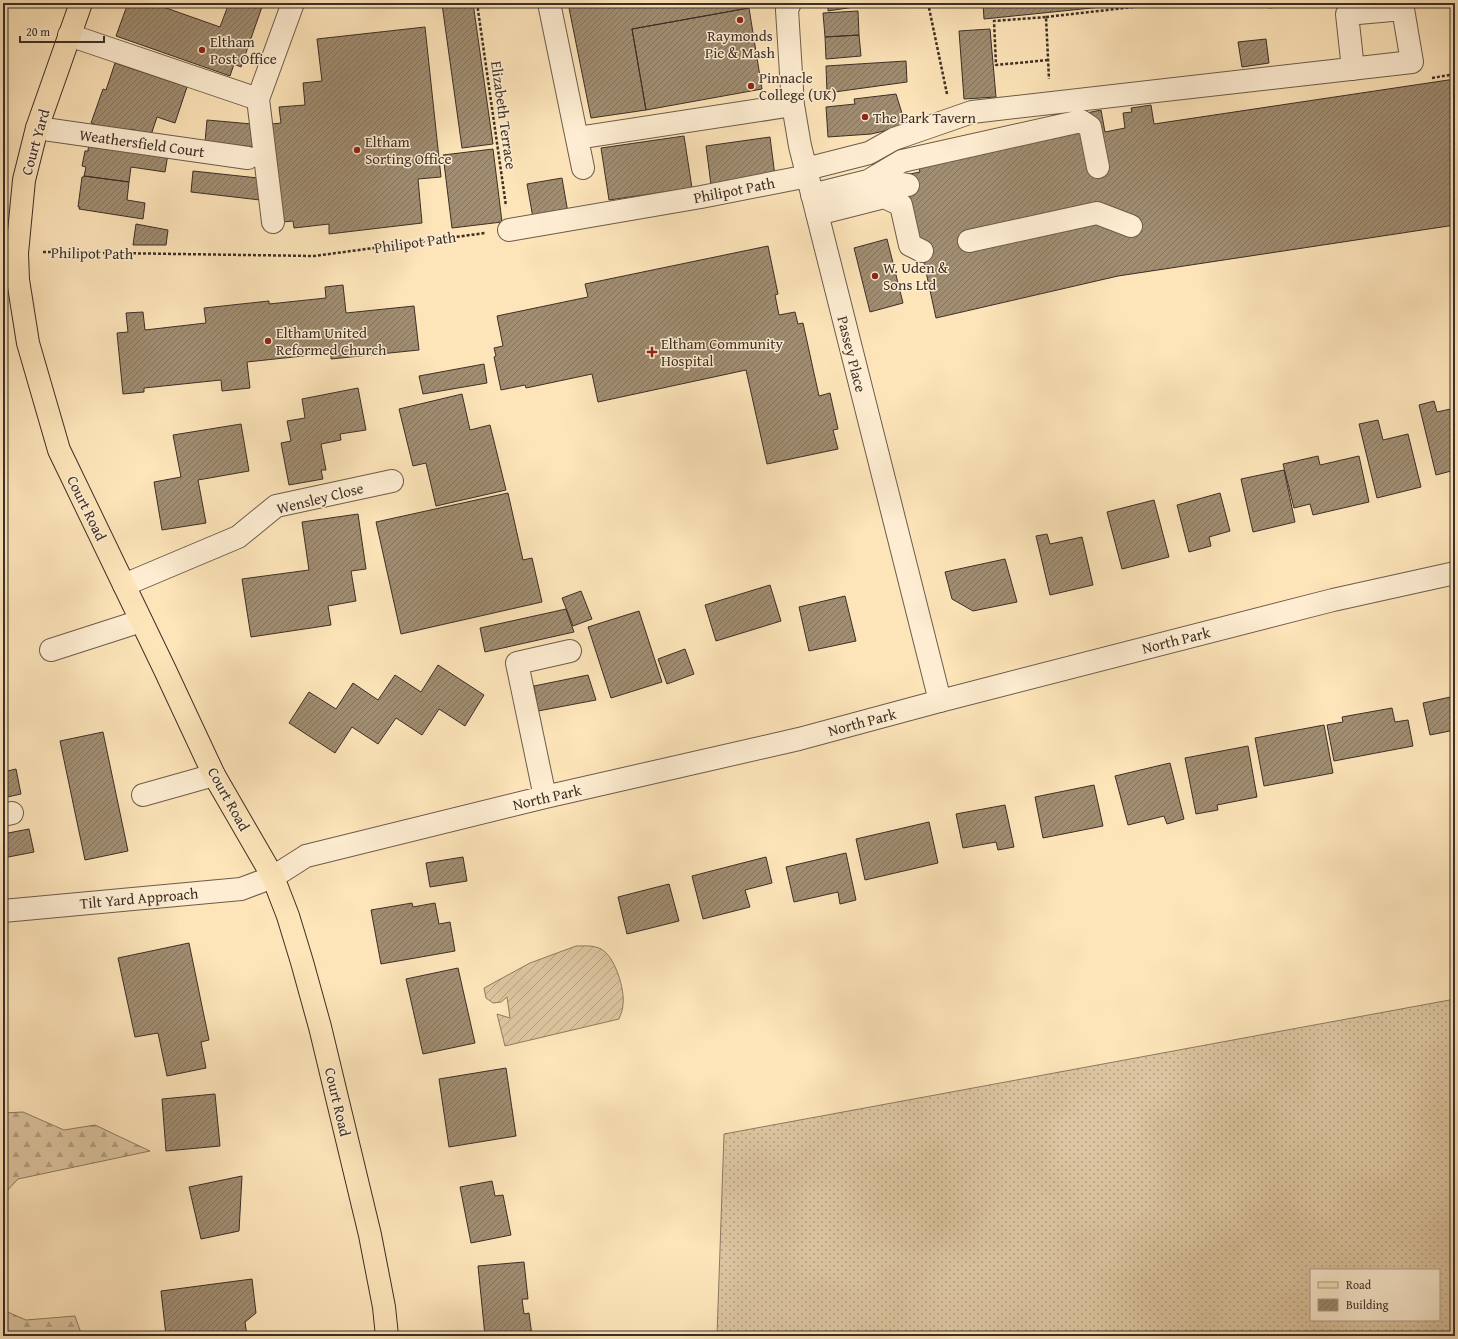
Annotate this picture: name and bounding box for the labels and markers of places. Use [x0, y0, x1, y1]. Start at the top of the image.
marker: Raymonds Pie & Mash [735, 15, 745, 25]
place label: Raymonds Pie & Mash [705, 25, 775, 63]
place label: Eltham Post Office [210, 31, 277, 69]
marker: Eltham Post Office [197, 45, 207, 55]
place label: Pinnacle College (UK) [759, 67, 836, 105]
marker: Pinnacle College (UK) [746, 81, 756, 91]
place label: The Park Tavern [873, 107, 976, 128]
marker: The Park Tavern [860, 112, 870, 122]
place label: Eltham Sorting Office [365, 131, 451, 169]
marker: Eltham Sorting Office [352, 145, 362, 155]
place label: W. Uden & Sons Ltd [883, 257, 949, 295]
marker: W. Uden & Sons Ltd [870, 271, 880, 281]
place label: Eltham United Reformed Church [276, 322, 387, 360]
place label: Eltham Community Hospital [661, 333, 784, 371]
marker: Eltham United Reformed Church [263, 336, 273, 346]
marker: Eltham Community Hospital [646, 346, 658, 358]

